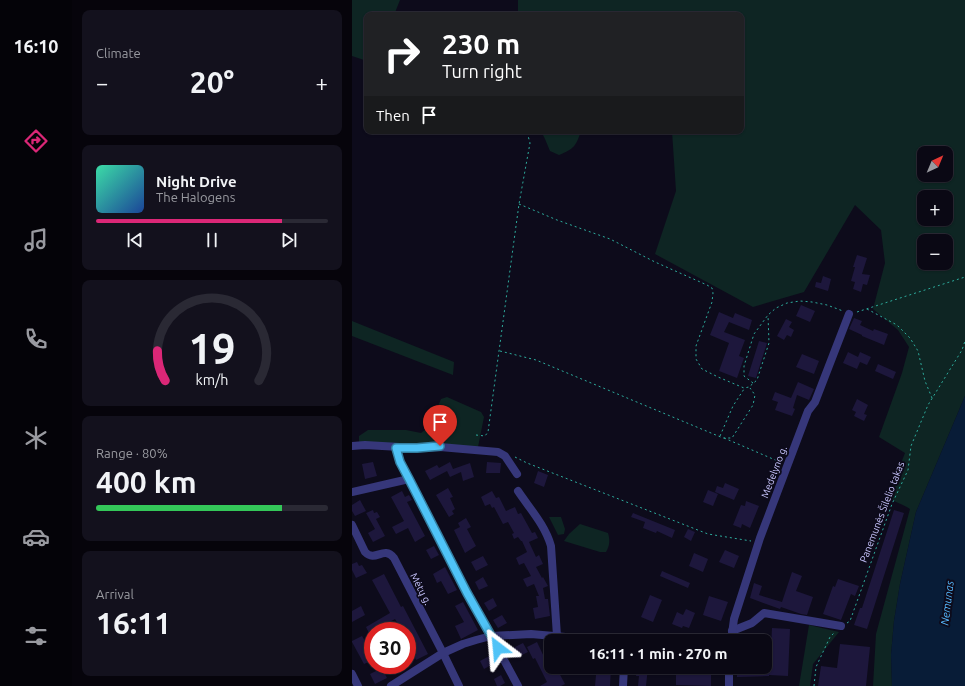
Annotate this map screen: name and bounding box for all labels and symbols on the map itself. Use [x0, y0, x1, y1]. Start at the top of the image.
north arrow [917, 146, 953, 182]
pin [423, 405, 457, 446]
street label: Medelyno g. [759, 444, 789, 500]
street label: Panemunės Šilelio takas [857, 460, 906, 564]
street label: Mėtų g. [408, 571, 434, 607]
water label: Nemunas [938, 580, 956, 626]
speed limit sign: 30 [364, 622, 416, 674]
position arrow [477, 627, 519, 669]

